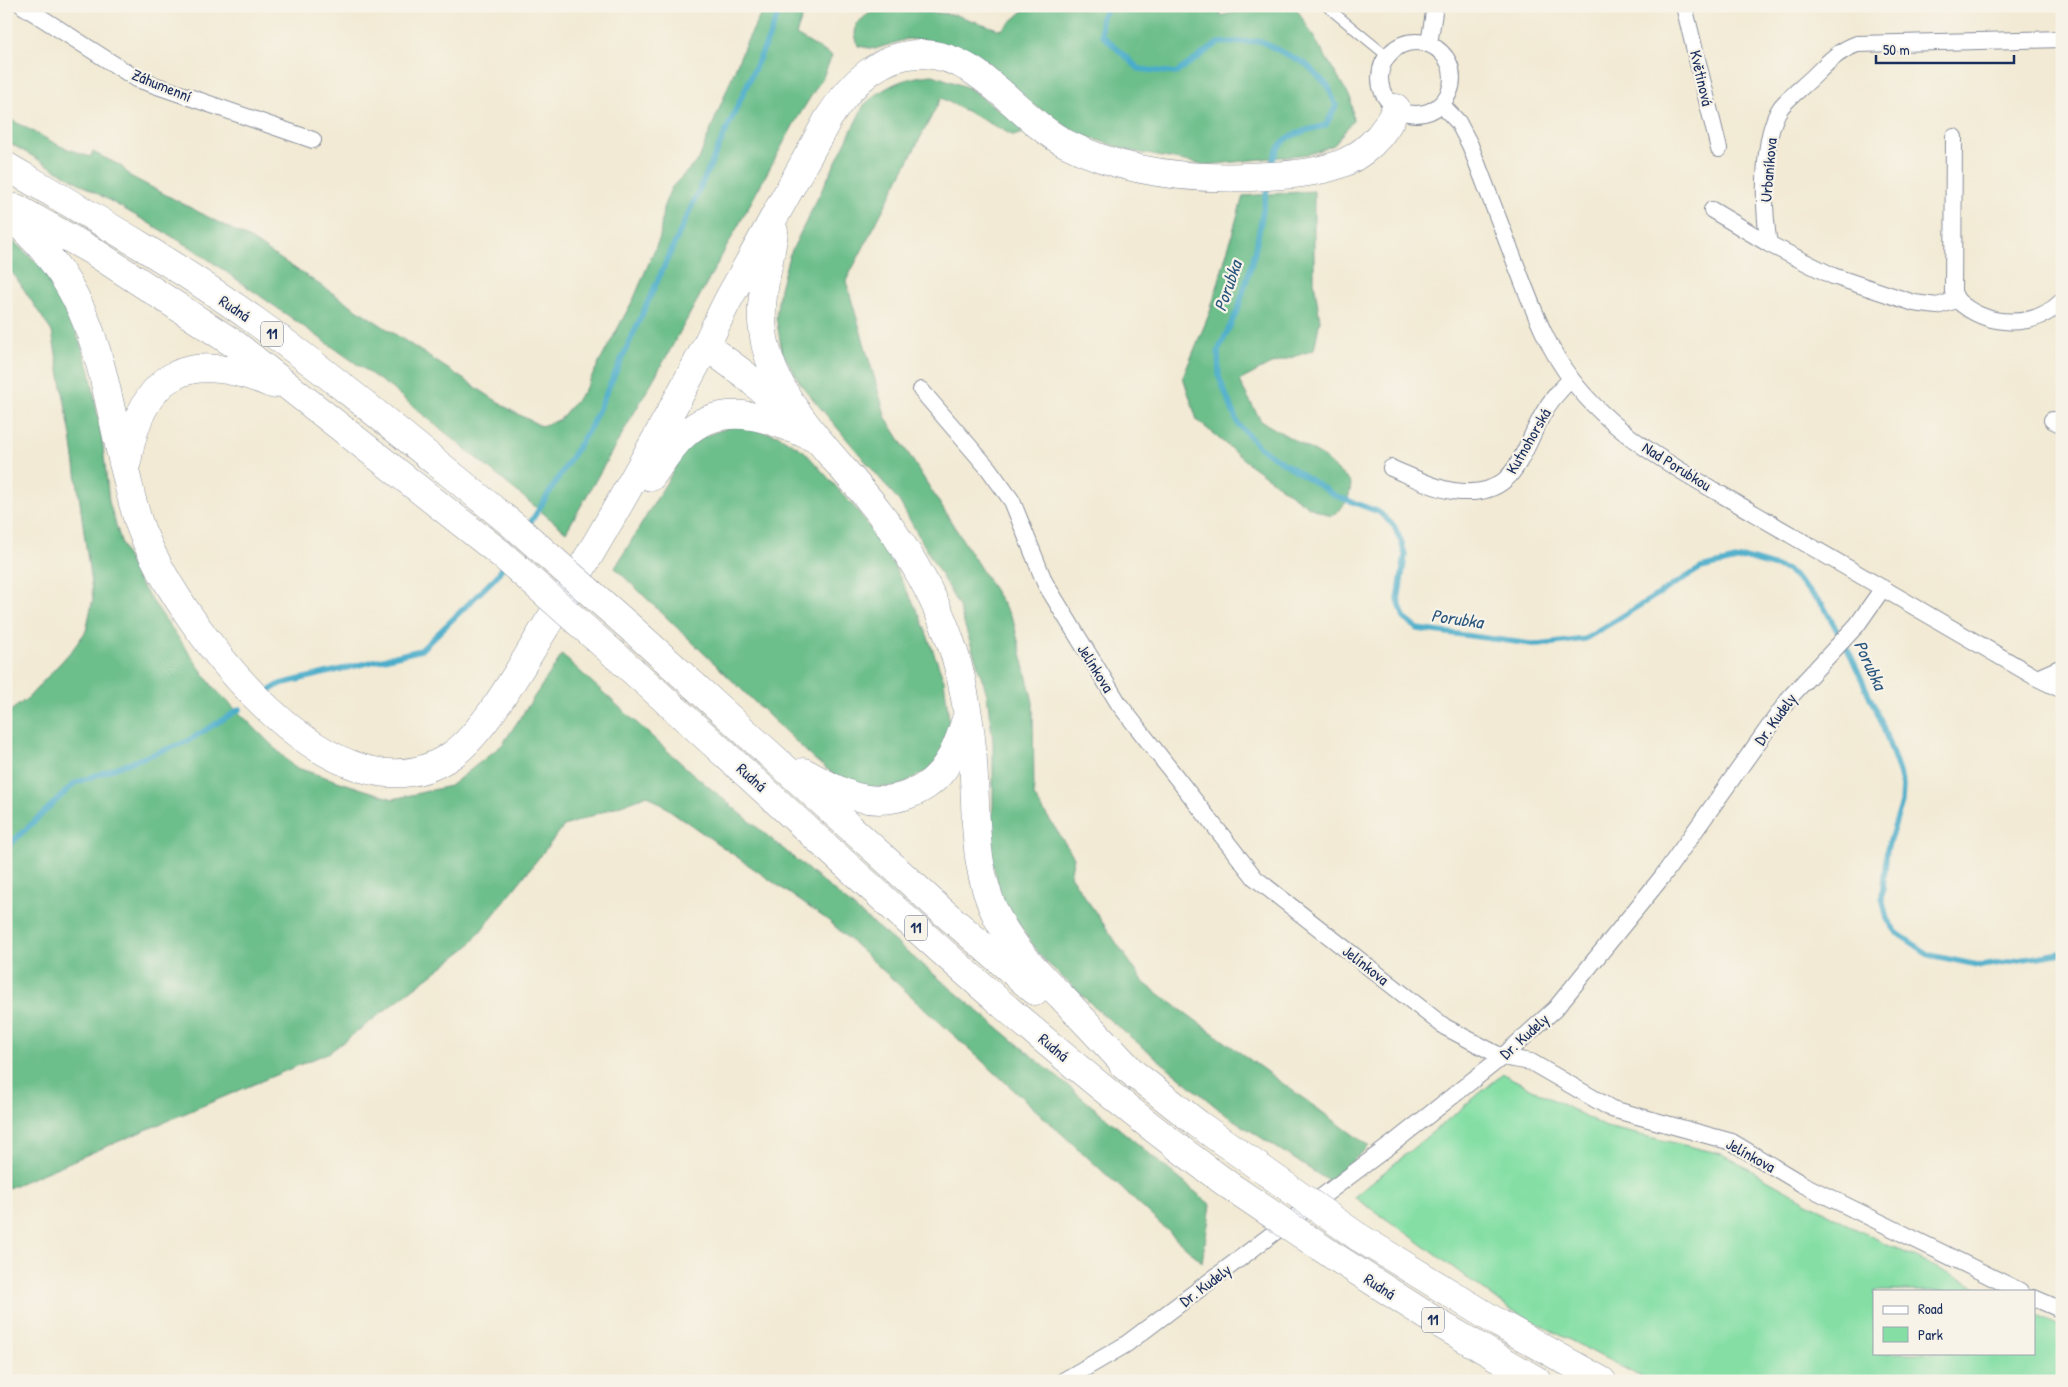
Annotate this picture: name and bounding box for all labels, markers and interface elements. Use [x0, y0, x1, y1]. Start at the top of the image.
scale bar [1876, 32, 2013, 64]
text: 50 m [1883, 39, 1910, 60]
street label: Květinová [1685, 48, 1719, 108]
street label: Záhumenní [129, 63, 195, 107]
street label: Urbaníkova [1754, 137, 1782, 203]
water label: Porubka [1207, 255, 1248, 314]
street label: Rudná [215, 290, 255, 326]
road number: 11 [261, 322, 283, 346]
street label: Kutnohorská [1500, 404, 1556, 478]
street label: Nad Porubkou [1638, 436, 1716, 496]
water label: Porubka [1430, 603, 1486, 635]
water label: Porubka [1848, 636, 1894, 695]
street label: Jelínkova [1073, 640, 1119, 696]
street label: Dr. Kudely [1749, 688, 1801, 749]
street label: Rudná [732, 758, 772, 796]
road number: 11 [905, 916, 927, 940]
street label: Jelínkova [1338, 940, 1394, 990]
street label: Dr. Kudely [1495, 1008, 1554, 1064]
street label: Rudná [1034, 1028, 1074, 1066]
street label: Jelínkova [1722, 1133, 1780, 1177]
street label: Dr. Kudely [1175, 1258, 1235, 1312]
street label: Rudná [1360, 1268, 1400, 1304]
legend [1873, 1290, 2036, 1354]
text: Road [1918, 1298, 1943, 1319]
road number: 11 [1422, 1308, 1444, 1332]
text: Park [1918, 1324, 1943, 1345]

